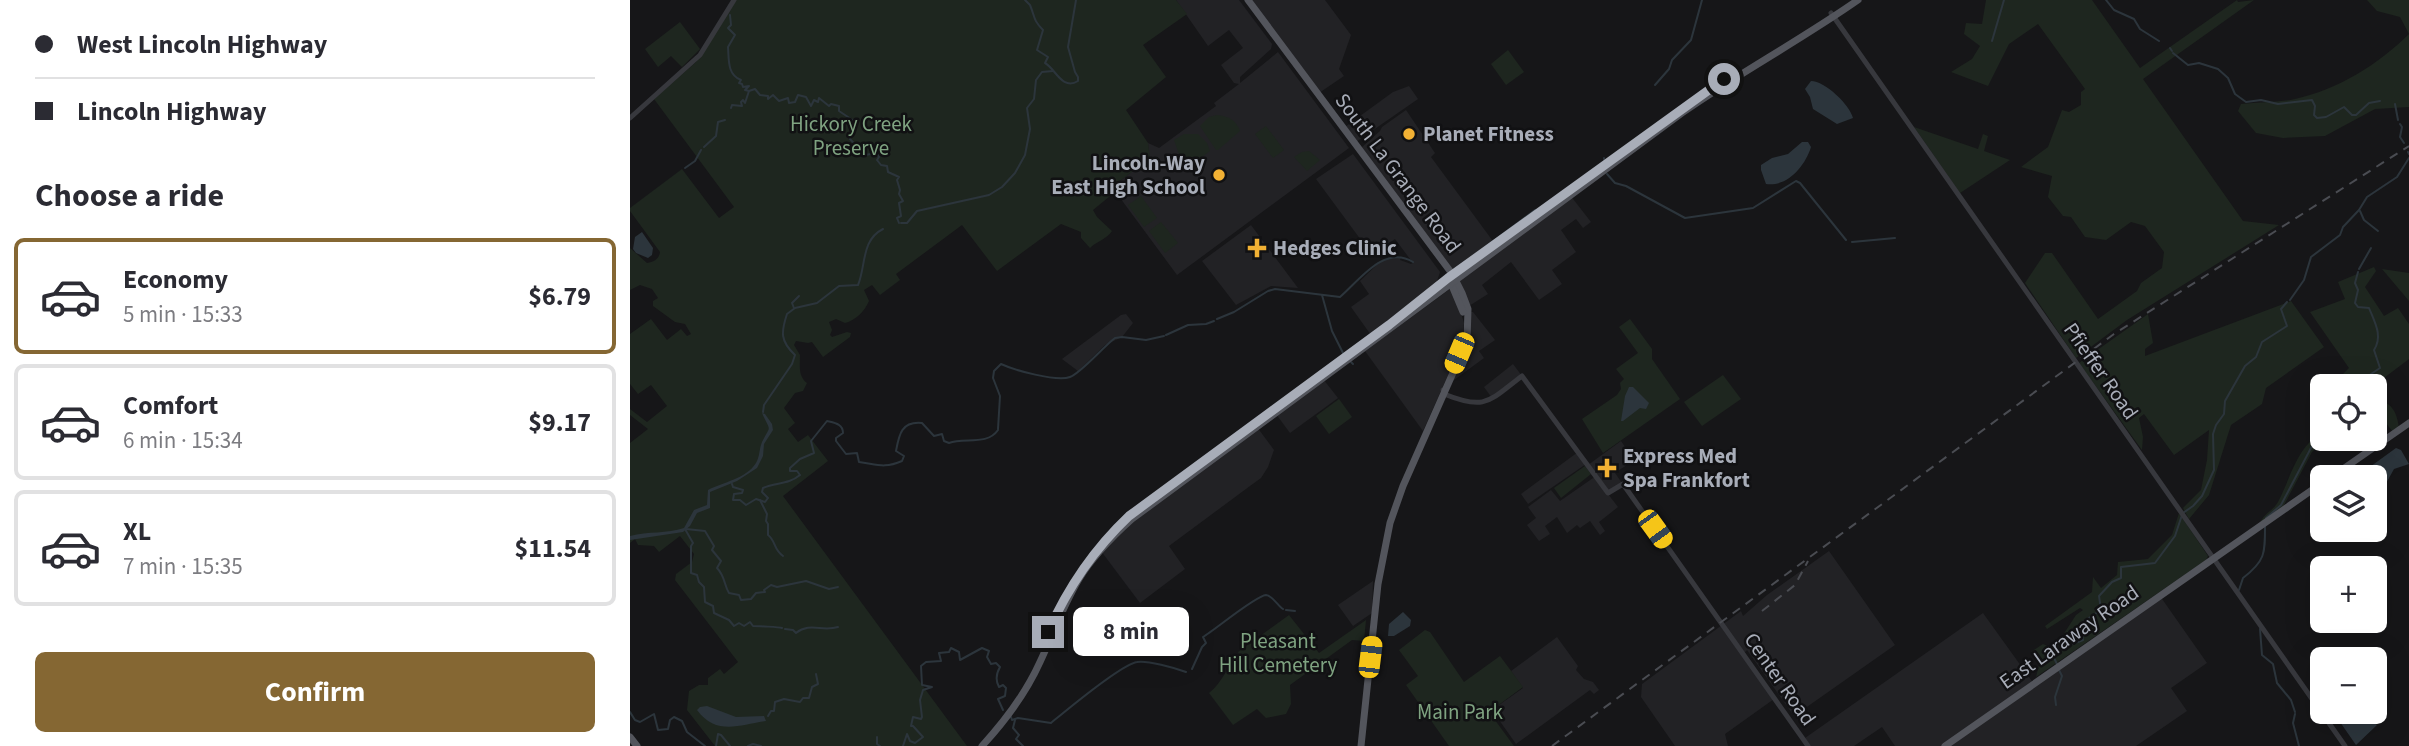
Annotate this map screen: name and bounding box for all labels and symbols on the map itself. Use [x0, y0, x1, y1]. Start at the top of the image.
route start [1708, 63, 1740, 95]
street label: South La Grange Road [1328, 87, 1468, 259]
park label: Hickory Creek Preserve [790, 109, 913, 163]
place label: Planet Fitness [1423, 119, 1554, 149]
marker: Planet Fitness [1401, 126, 1417, 142]
place label: Lincoln-Way East High School [1051, 148, 1205, 202]
marker: Lincoln-Way East High School [1211, 167, 1227, 183]
place label: Hedges Clinic [1273, 233, 1397, 263]
marker: Hedges Clinic [1247, 238, 1267, 258]
street label: Pfieffer Road [2056, 316, 2146, 426]
car [1442, 330, 1477, 376]
place label: Express Med Spa Frankfort [1623, 441, 1750, 495]
marker: Express Med Spa Frankfort [1597, 458, 1617, 478]
car [1635, 506, 1676, 552]
street label: East Laraway Road [1993, 578, 2145, 696]
callout: 8 min [1072, 608, 1188, 656]
route end [1032, 616, 1064, 648]
park label: Pleasant Hill Cemetery [1219, 626, 1338, 680]
street label: Center Road [1737, 626, 1823, 732]
car [1358, 635, 1383, 679]
park label: Main Park [1417, 697, 1504, 727]

